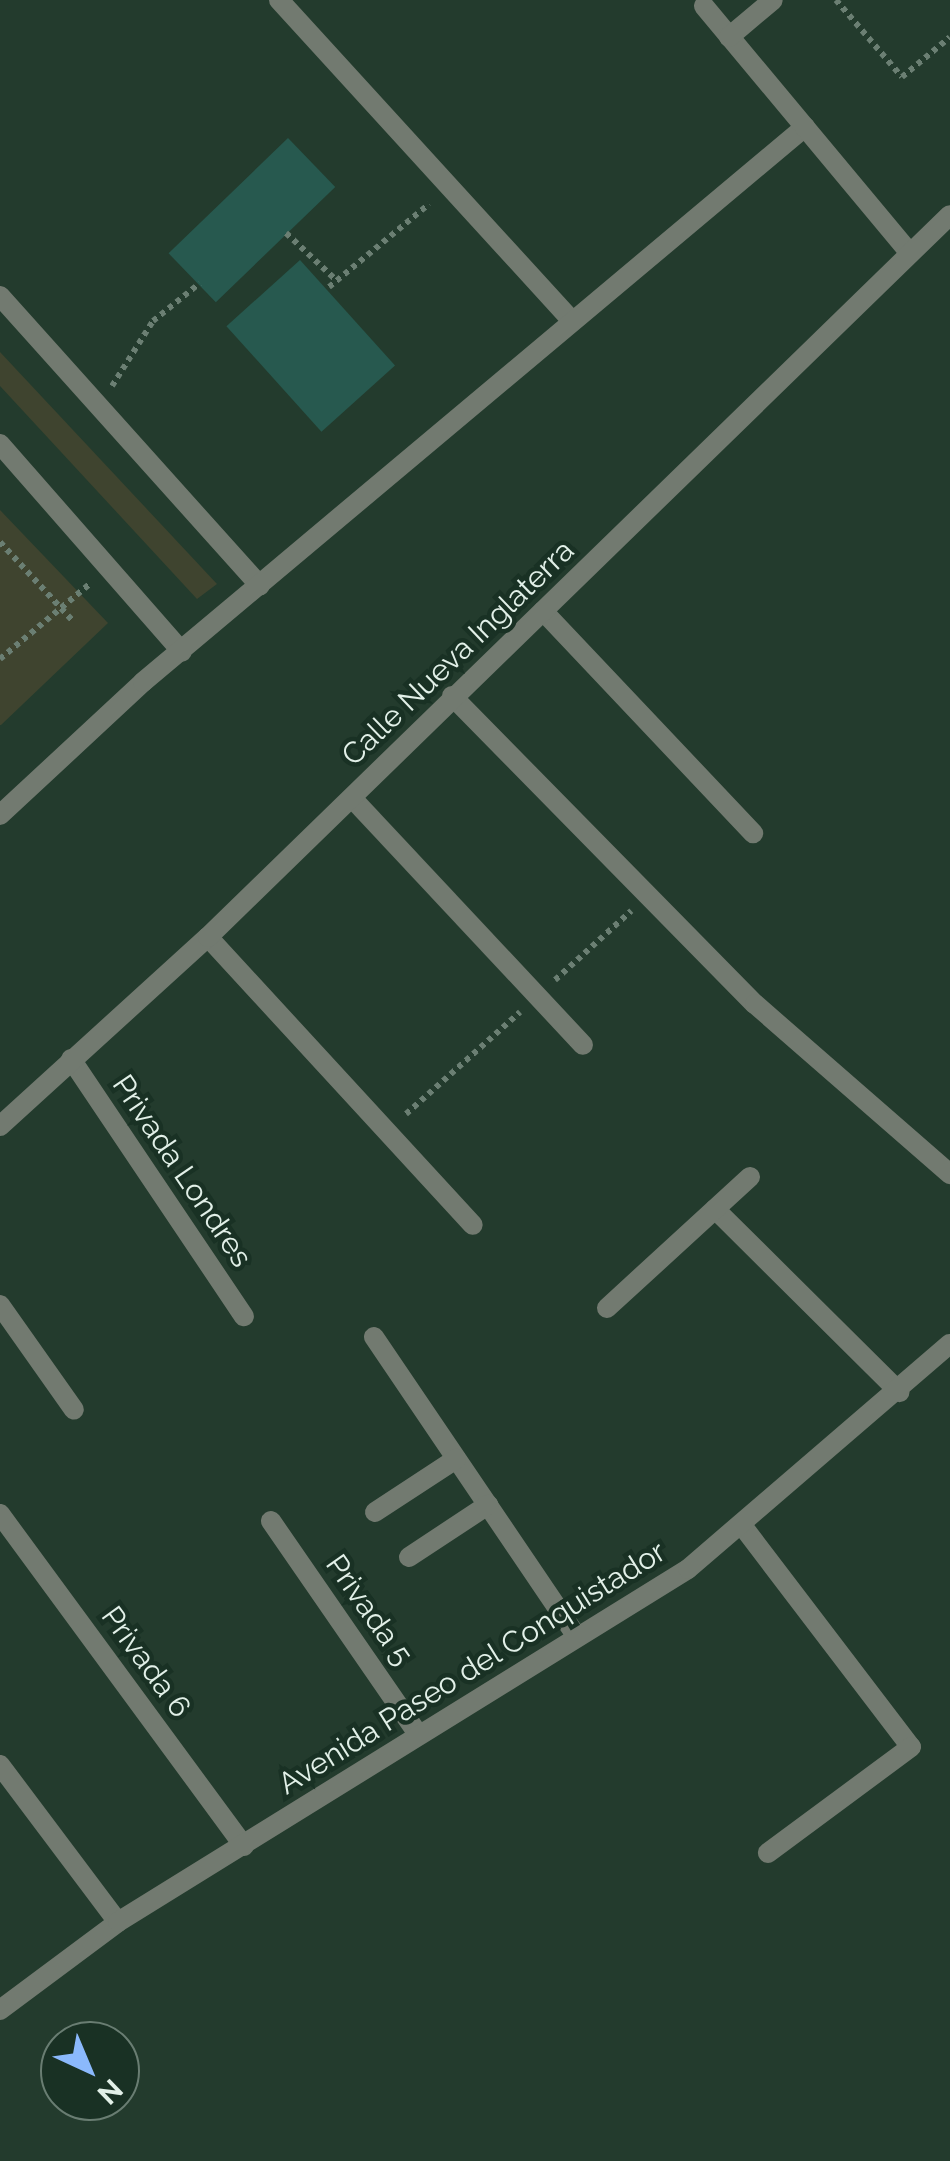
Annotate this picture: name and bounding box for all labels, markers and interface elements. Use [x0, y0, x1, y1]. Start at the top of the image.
street label: Calle Nueva Inglaterra [334, 533, 582, 773]
street label: Privada Londres [105, 1068, 259, 1274]
street label: Avenida Paseo del Conquistador [272, 1533, 672, 1803]
street label: Privada 5 [318, 1548, 420, 1672]
street label: Privada 6 [94, 1599, 198, 1725]
north arrow [40, 2021, 140, 2121]
text: N [91, 2072, 129, 2111]

